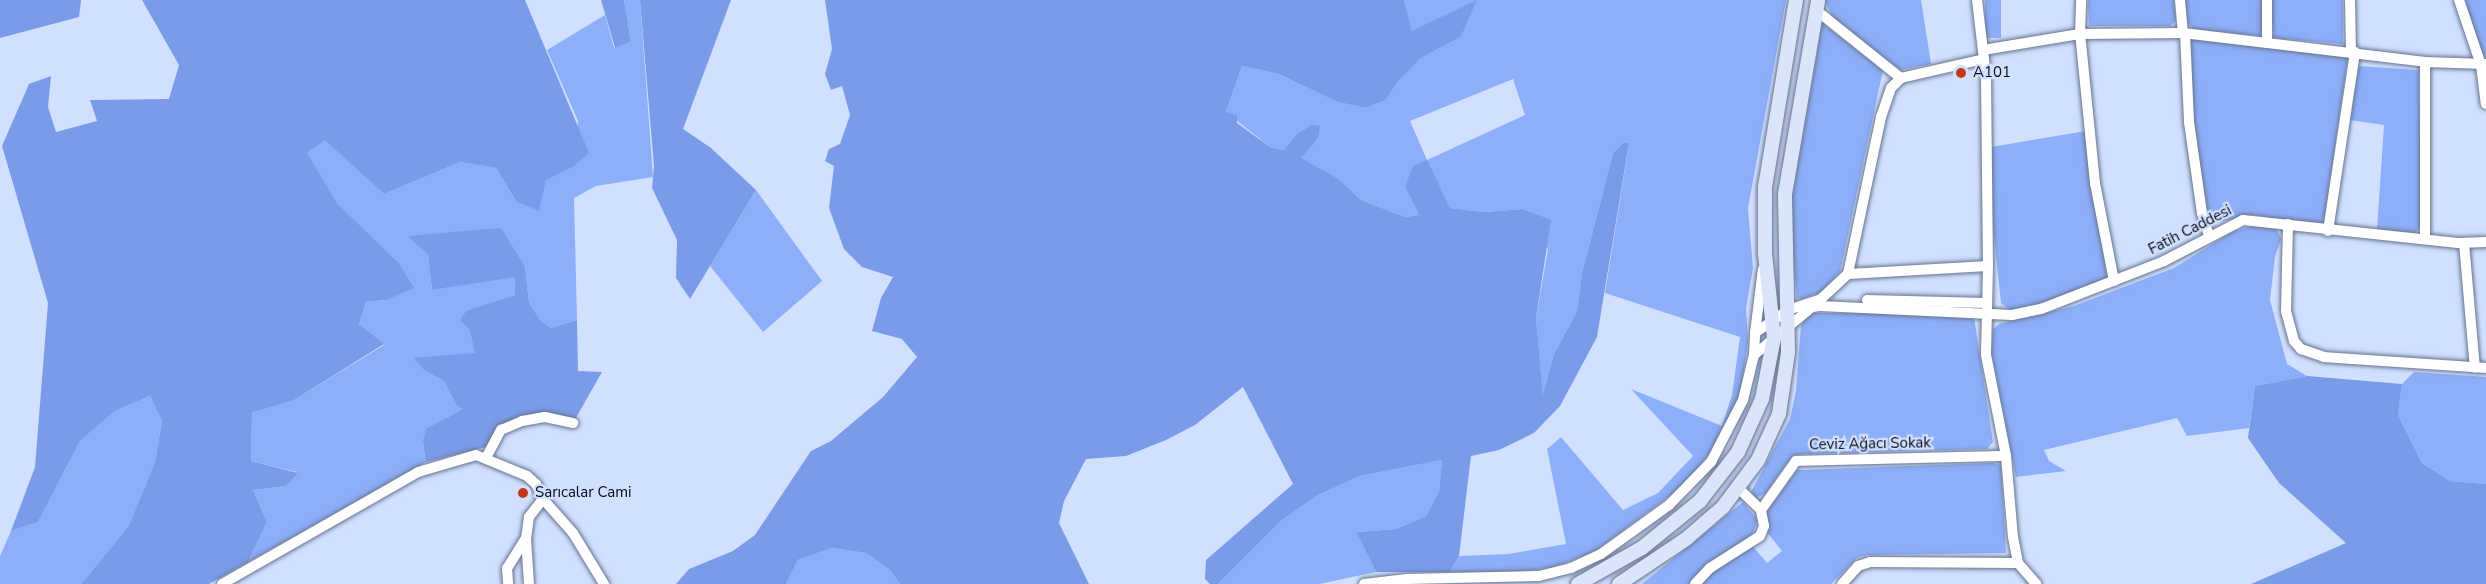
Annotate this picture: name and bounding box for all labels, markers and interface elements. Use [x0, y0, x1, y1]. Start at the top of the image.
place label: A101 [1973, 64, 2011, 82]
marker: A101 [1954, 66, 1968, 80]
street label: Fatih Caddesi [2145, 201, 2235, 259]
street label: Ceviz Ağacı Sokak [1809, 434, 1931, 454]
place label: Sarıcalar Cami [535, 484, 632, 502]
marker: Sarıcalar Cami [516, 486, 530, 500]

